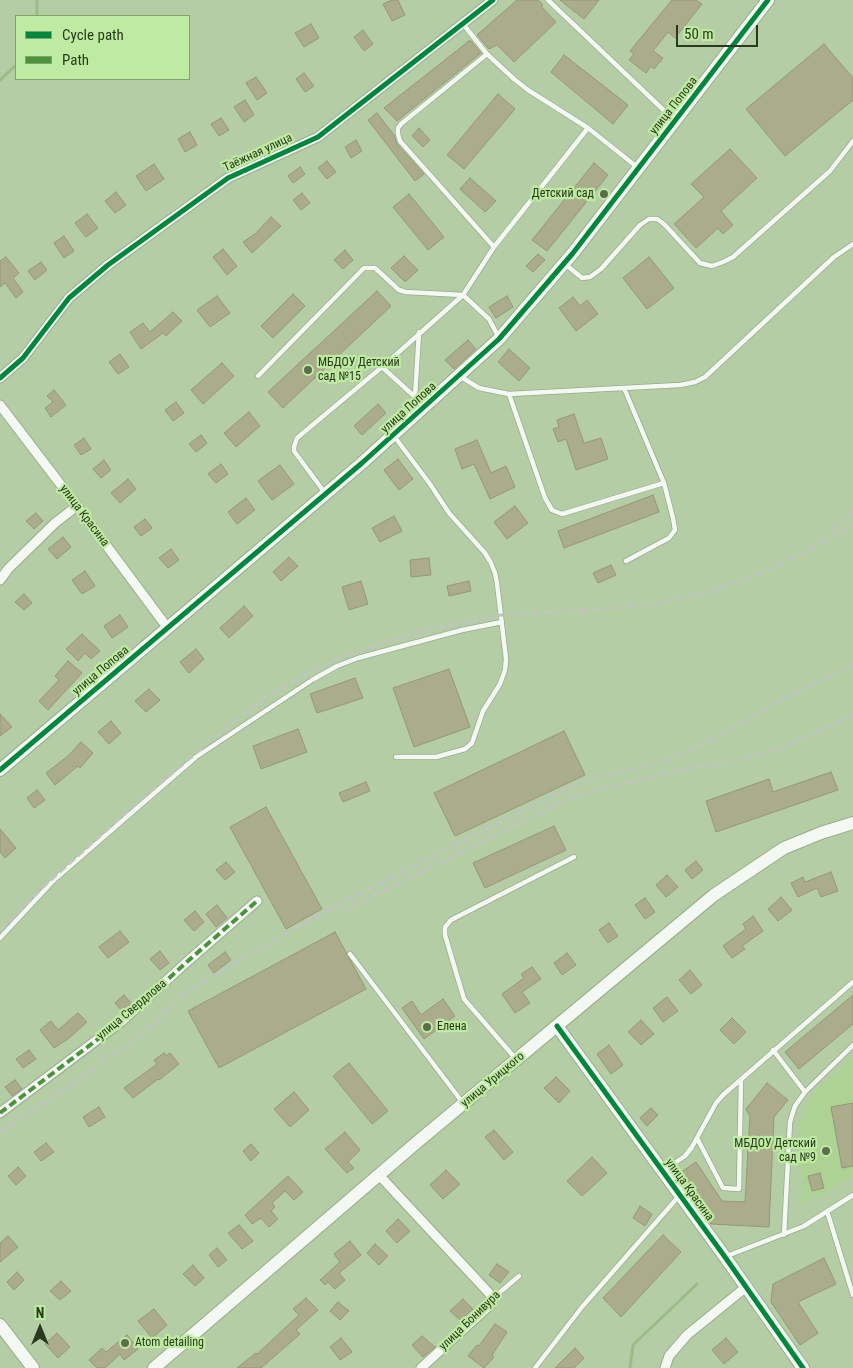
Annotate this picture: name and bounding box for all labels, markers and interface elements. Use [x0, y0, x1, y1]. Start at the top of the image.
legend [15, 15, 190, 80]
scale bar [678, 15, 760, 47]
text: 50 m [684, 25, 714, 43]
text: Cycle path [62, 26, 124, 44]
text: Path [62, 51, 89, 69]
street label: улица Попова [647, 74, 701, 138]
street label: Таёжная улица [221, 131, 295, 175]
place label: Детский сад [532, 187, 594, 201]
marker: Детский сад [598, 188, 610, 200]
place label: МБДОУ Детский сад №15 [318, 356, 400, 384]
marker: МБДОУ Детский сад №15 [302, 364, 314, 376]
street label: улица Попова [378, 380, 440, 436]
street label: улица Красина [56, 482, 112, 550]
street label: улица Попова [70, 643, 132, 699]
street label: улица Свердлова [94, 977, 170, 1043]
place label: Елена [437, 1020, 467, 1034]
marker: Елена [421, 1021, 433, 1033]
street label: улица Урицкого [458, 1049, 528, 1111]
place label: МБДОУ Детский сад №9 [734, 1137, 816, 1165]
marker: МБДОУ Детский сад №9 [820, 1145, 832, 1157]
street label: улица Красина [662, 1156, 716, 1224]
street label: улица Бонивура [436, 1288, 504, 1354]
north arrow [15, 1303, 65, 1353]
text: N [36, 1305, 44, 1321]
place label: Atom detailing [135, 1336, 204, 1350]
marker: Atom detailing [119, 1337, 131, 1349]

